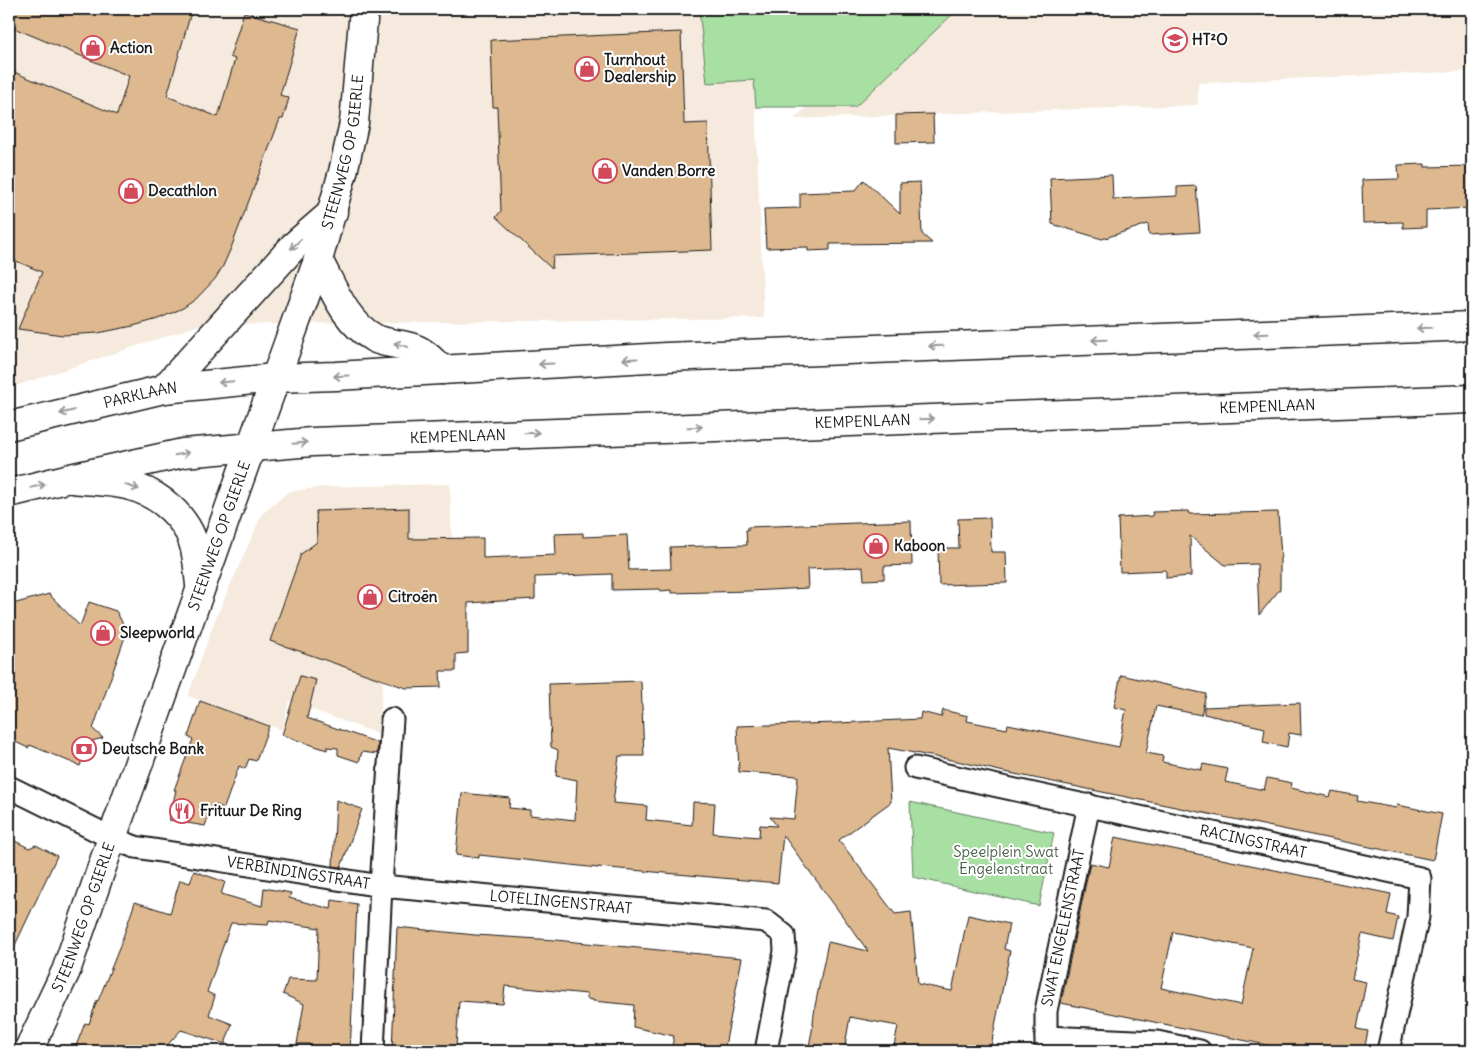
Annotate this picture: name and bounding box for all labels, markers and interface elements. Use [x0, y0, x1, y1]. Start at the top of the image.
school or university icon: HT²O [1162, 27, 1188, 53]
place label: HT²O [1192, 30, 1228, 49]
shop icon: Action [80, 35, 106, 61]
place label: Action [110, 38, 153, 57]
place label: Turnhout Dealership [604, 50, 677, 87]
shop icon: Turnhout Dealership [574, 56, 600, 82]
street label: STEENWEG OP GIERLE [317, 74, 367, 231]
shop icon: Vanden Borre [592, 158, 618, 184]
place label: Vanden Borre [622, 161, 715, 180]
shop icon: Decathlon [118, 178, 144, 204]
place label: Decathlon [148, 181, 217, 200]
one-way arrow [290, 238, 303, 250]
one-way arrow [1416, 323, 1432, 332]
one-way arrow [1253, 330, 1269, 339]
one-way arrow [1091, 336, 1107, 345]
one-way arrow [394, 340, 410, 350]
one-way arrow [929, 342, 945, 351]
one-way arrow [622, 354, 638, 363]
one-way arrow [538, 359, 554, 368]
one-way arrow [334, 371, 350, 380]
one-way arrow [219, 377, 235, 387]
street label: PARKLAAN [102, 378, 178, 412]
street label: KEMPENLAAN [1219, 395, 1316, 417]
one-way arrow [59, 408, 75, 417]
street label: KEMPENLAAN [814, 410, 911, 432]
one-way arrow [918, 414, 935, 424]
one-way arrow [686, 423, 702, 432]
street label: KEMPENLAAN [409, 425, 506, 447]
one-way arrow [524, 429, 540, 438]
one-way arrow [292, 438, 308, 447]
one-way arrow [174, 448, 190, 458]
street label: STEENWEG OP GIERLE [184, 458, 254, 613]
one-way arrow [29, 481, 45, 490]
one-way arrow [123, 483, 139, 493]
shop icon: Kaboon [863, 533, 889, 559]
place label: Kaboon [894, 536, 946, 555]
shop icon: Citroën [357, 584, 383, 610]
place label: Citroën [388, 587, 438, 606]
shop icon: Sleepworld [90, 620, 116, 646]
place label: Sleepworld [120, 623, 195, 643]
bank icon: Deutsche Bank [71, 736, 97, 762]
place label: Deutsche Bank [102, 739, 204, 758]
restaurant icon: Frituur De Ring [169, 798, 195, 824]
place label: Frituur De Ring [200, 801, 302, 821]
street label: RACINGSTRAAT [1198, 820, 1309, 862]
street label: STEENWEG OP GIERLE [47, 840, 119, 995]
park label: Speelplein Swat Engelenstraat [953, 842, 1059, 878]
street label: SWAT ENGELENSTRAAT [1037, 847, 1089, 1008]
street label: VERBINDINGSTRAAT [225, 852, 371, 893]
street label: LOTELINGENSTRAAT [489, 886, 633, 918]

